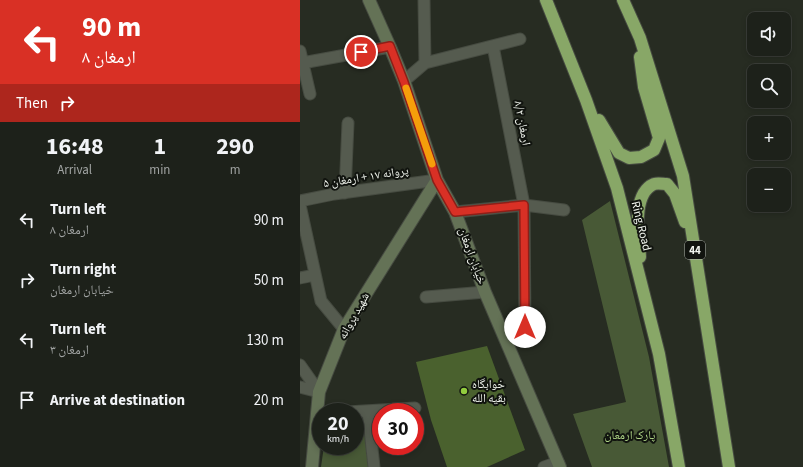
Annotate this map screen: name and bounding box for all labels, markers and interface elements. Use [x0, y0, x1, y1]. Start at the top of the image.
text: 90 m [82, 7, 141, 47]
map controls [747, 12, 791, 212]
button: sound [747, 12, 791, 56]
icon: left [16, 16, 68, 68]
pin [344, 35, 378, 69]
icon: arrive [350, 41, 372, 63]
text: ارمغان ۸ [82, 45, 136, 70]
button: search [747, 64, 791, 108]
icon: right [56, 92, 78, 114]
text: Then [16, 93, 48, 114]
street label: ارمغان ۸/۲ [509, 99, 535, 147]
button: + [747, 116, 791, 160]
text: 16:48 [46, 129, 104, 164]
text: 1 [154, 129, 166, 164]
text: 290 [216, 129, 254, 164]
text: Arrival [57, 161, 92, 179]
text: min [149, 161, 170, 179]
text: m [230, 161, 241, 179]
street label: پروانه ۱۷ + ارمغان ۵ [322, 162, 410, 192]
button: − [747, 168, 791, 212]
text: Turn left [50, 199, 106, 220]
street label: Ring Road [627, 199, 655, 253]
icon: left [16, 209, 38, 231]
text: 90 m [254, 210, 284, 231]
text: ارمغان ۸ [50, 221, 89, 239]
street label: خیابان ارمغان [454, 225, 490, 287]
road number: 44 [685, 241, 705, 259]
text: Turn right [50, 259, 116, 280]
icon: right [16, 269, 38, 291]
text: 50 m [254, 270, 284, 291]
text: خیابان ارمغان [50, 281, 114, 299]
street label: شهید پروانه [334, 289, 374, 342]
position arrow [504, 306, 546, 348]
text: Turn left [50, 319, 106, 340]
icon: left [16, 329, 38, 351]
text: 130 m [246, 330, 284, 351]
text: ارمغان ۳ [50, 341, 89, 359]
place label: خوابگاه بقیه الله [472, 376, 506, 407]
marker: خوابگاه بقیه الله [459, 386, 469, 396]
icon: arrive [16, 389, 38, 411]
text: Arrive at destination [50, 390, 185, 411]
text: 20 m [254, 390, 284, 411]
speed limit sign: 30 [372, 403, 424, 455]
text: 20 [327, 410, 349, 438]
park label: پارک ارمغان [605, 427, 656, 444]
text: km/h [327, 432, 349, 446]

